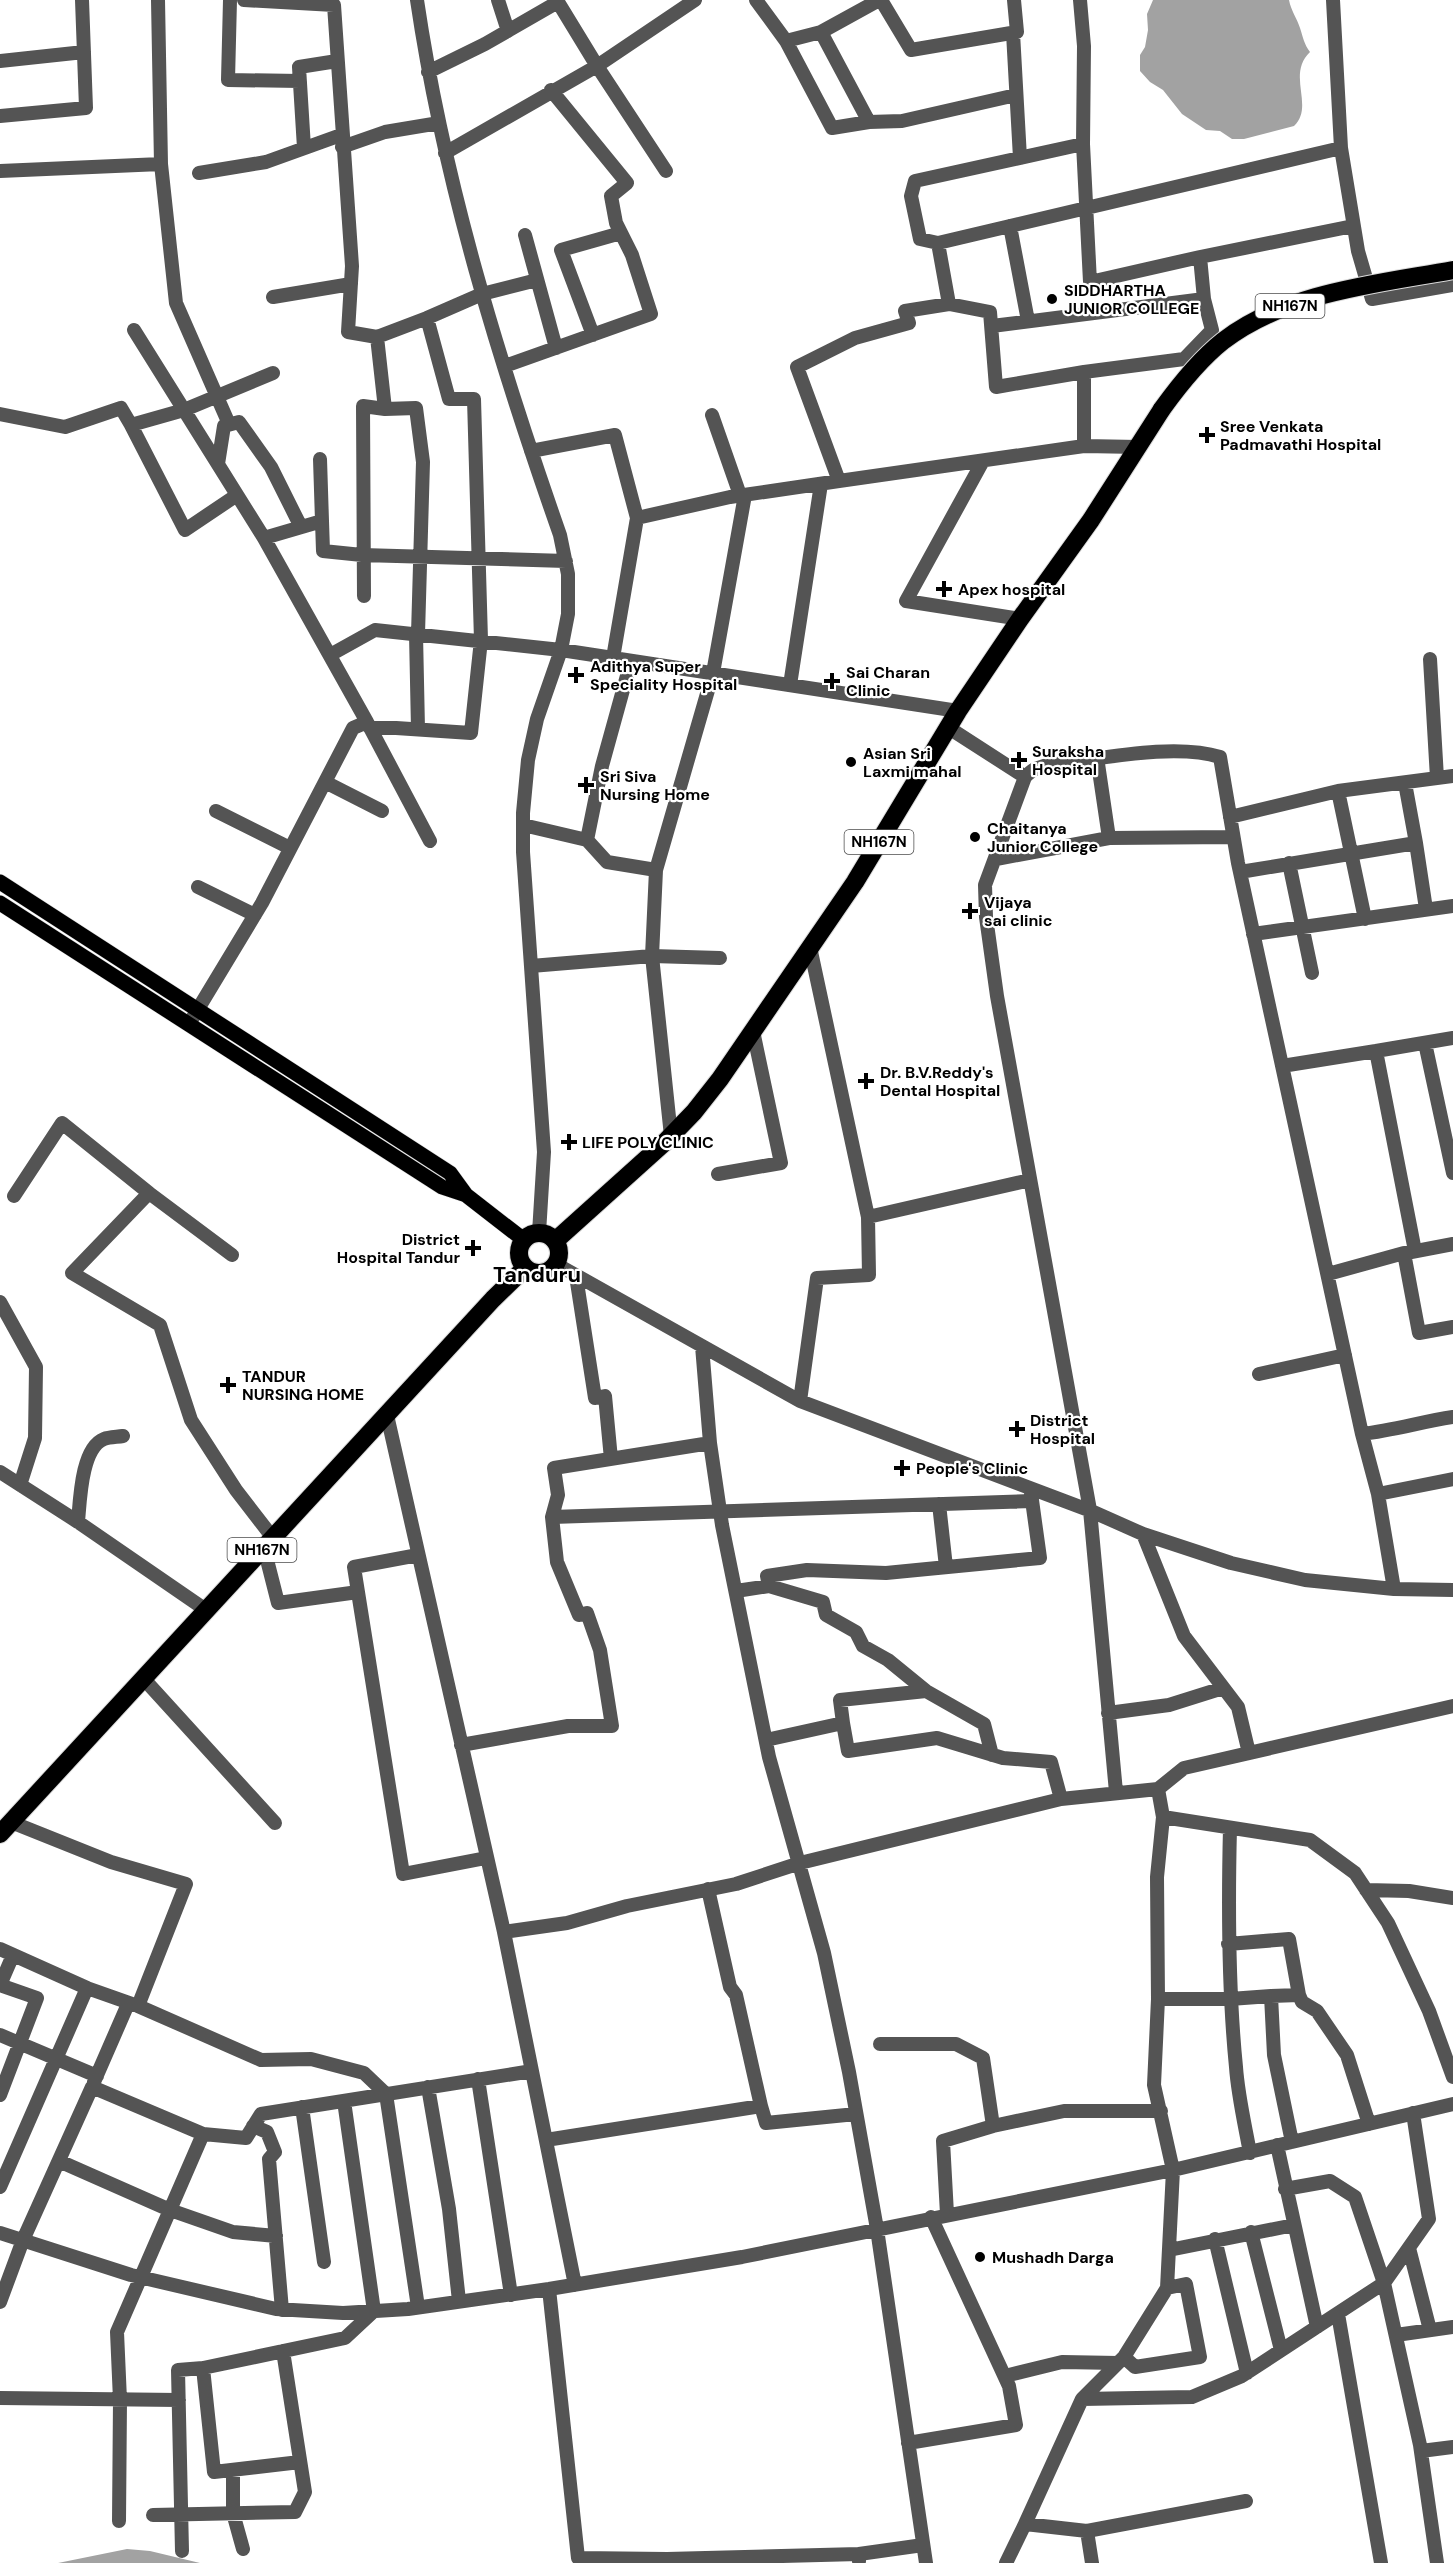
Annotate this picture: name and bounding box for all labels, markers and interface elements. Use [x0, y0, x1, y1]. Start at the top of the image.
place label: SIDDHARTHA JUNIOR COLLEGE [1064, 280, 1199, 319]
marker: SIDDHARTHA JUNIOR COLLEGE [1045, 292, 1059, 306]
road number: NH167N [1256, 294, 1324, 318]
place label: Sree Venkata Padmavathi Hospital [1220, 416, 1381, 455]
marker: Sree Venkata Padmavathi Hospital [1198, 426, 1216, 444]
place label: Apex hospital [958, 579, 1065, 600]
marker: Apex hospital [935, 580, 953, 598]
place label: Adithya Super Speciality Hospital [590, 656, 737, 695]
place label: Sai Charan Clinic [846, 662, 930, 701]
marker: Adithya Super Speciality Hospital [567, 666, 585, 684]
marker: Sai Charan Clinic [823, 672, 841, 690]
place label: Suraksha Hospital [1032, 741, 1104, 780]
place label: Asian Sri Laxmi mahal [863, 743, 962, 782]
marker: Suraksha Hospital [1010, 751, 1028, 769]
marker: Asian Sri Laxmi mahal [844, 755, 858, 769]
place label: Sri Siva Nursing Home [600, 766, 710, 805]
marker: Sri Siva Nursing Home [577, 776, 595, 794]
place label: Chaitanya Junior College [987, 818, 1098, 857]
road number: NH167N [844, 830, 914, 854]
marker: Chaitanya Junior College [968, 830, 982, 844]
place label: Vijaya sai clinic [984, 892, 1052, 931]
marker: Vijaya sai clinic [961, 902, 979, 920]
place label: Dr. B.V.Reddy's Dental Hospital [880, 1062, 1000, 1101]
marker: Dr. B.V.Reddy's Dental Hospital [857, 1072, 875, 1090]
place label: LIFE POLY CLINIC [582, 1132, 714, 1153]
marker: LIFE POLY CLINIC [560, 1133, 578, 1151]
place label: District Hospital Tandur [337, 1229, 460, 1268]
marker: District Hospital Tandur [464, 1239, 482, 1257]
district label: Tanduru [493, 1260, 581, 1289]
place label: TANDUR NURSING HOME [242, 1366, 364, 1405]
marker: TANDUR NURSING HOME [219, 1376, 237, 1394]
place label: District Hospital [1030, 1410, 1095, 1449]
marker: District Hospital [1008, 1420, 1026, 1438]
place label: People's Clinic [916, 1458, 1028, 1479]
marker: People's Clinic [893, 1459, 911, 1477]
road number: NH167N [228, 1538, 296, 1562]
place label: Mushadh Darga [992, 2247, 1114, 2268]
marker: Mushadh Darga [973, 2250, 987, 2264]

